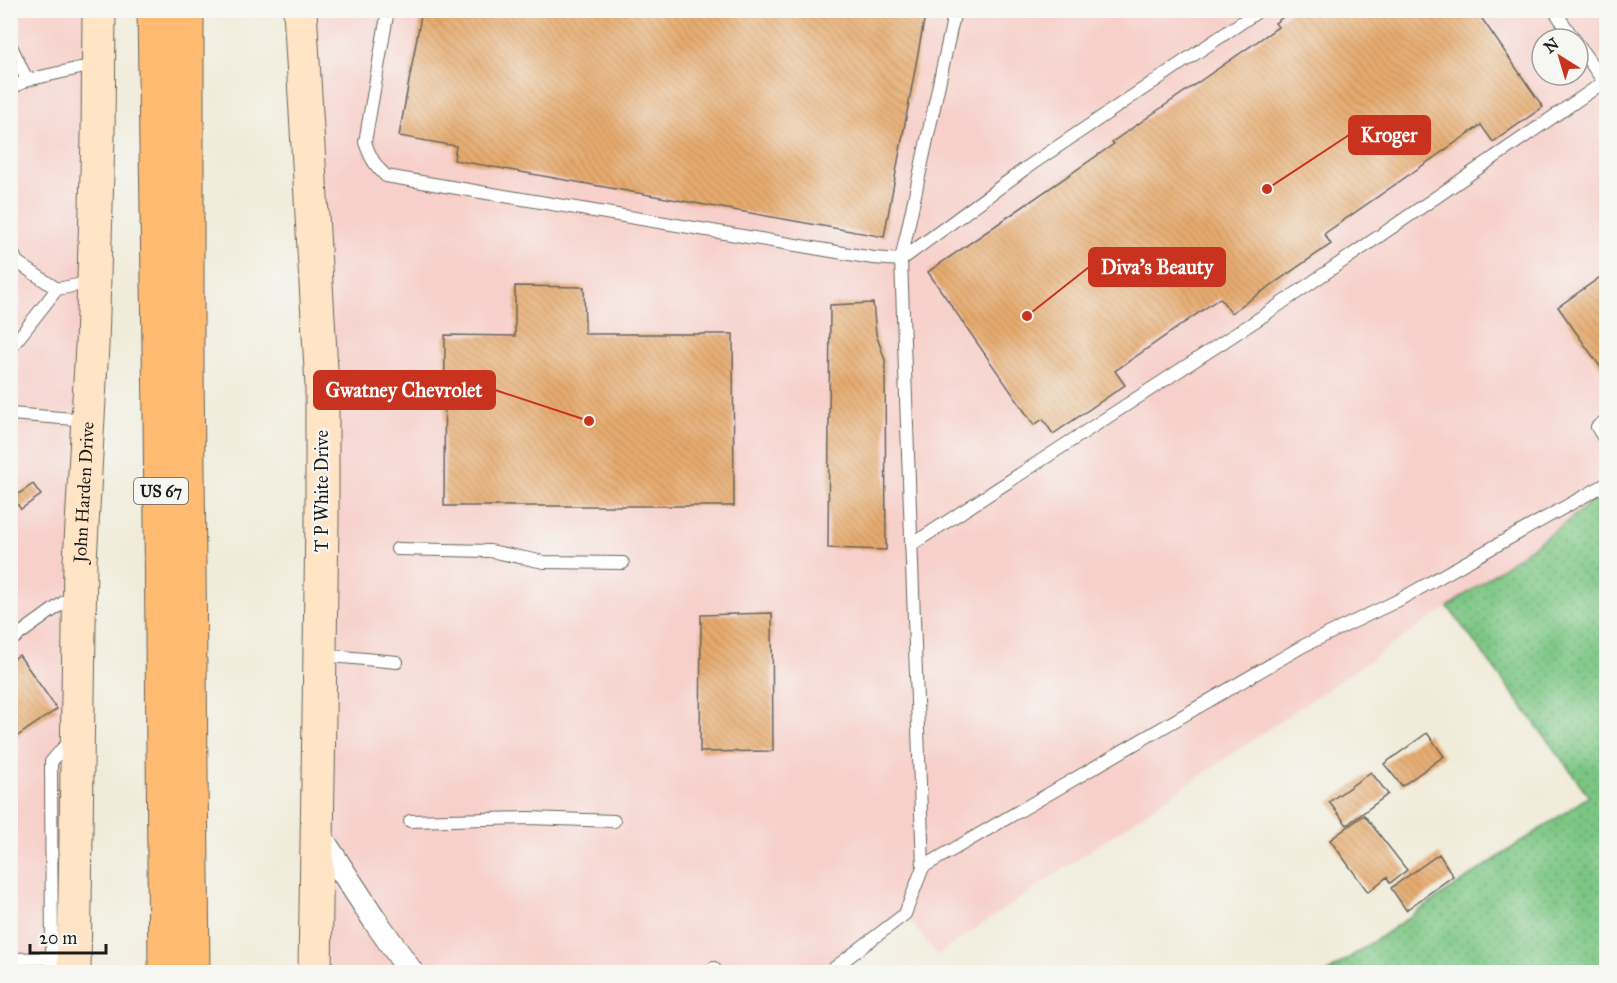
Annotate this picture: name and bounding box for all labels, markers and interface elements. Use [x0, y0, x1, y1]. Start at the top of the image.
north arrow [1530, 27, 1590, 87]
text: N [1540, 33, 1563, 57]
callout: Kroger [1349, 116, 1430, 154]
text: Kroger [1361, 123, 1418, 148]
callout: Diva’s Beauty [1089, 248, 1225, 286]
text: Diva’s Beauty [1101, 255, 1215, 280]
callout: Gwatney Chevrolet [314, 371, 495, 409]
text: Gwatney Chevrolet [326, 378, 483, 403]
street label: John Harden Drive [69, 421, 99, 565]
street label: T P White Drive [311, 430, 333, 552]
road number: US 67 [134, 478, 188, 504]
scale bar [30, 917, 106, 955]
text: 20 m [39, 927, 77, 949]

